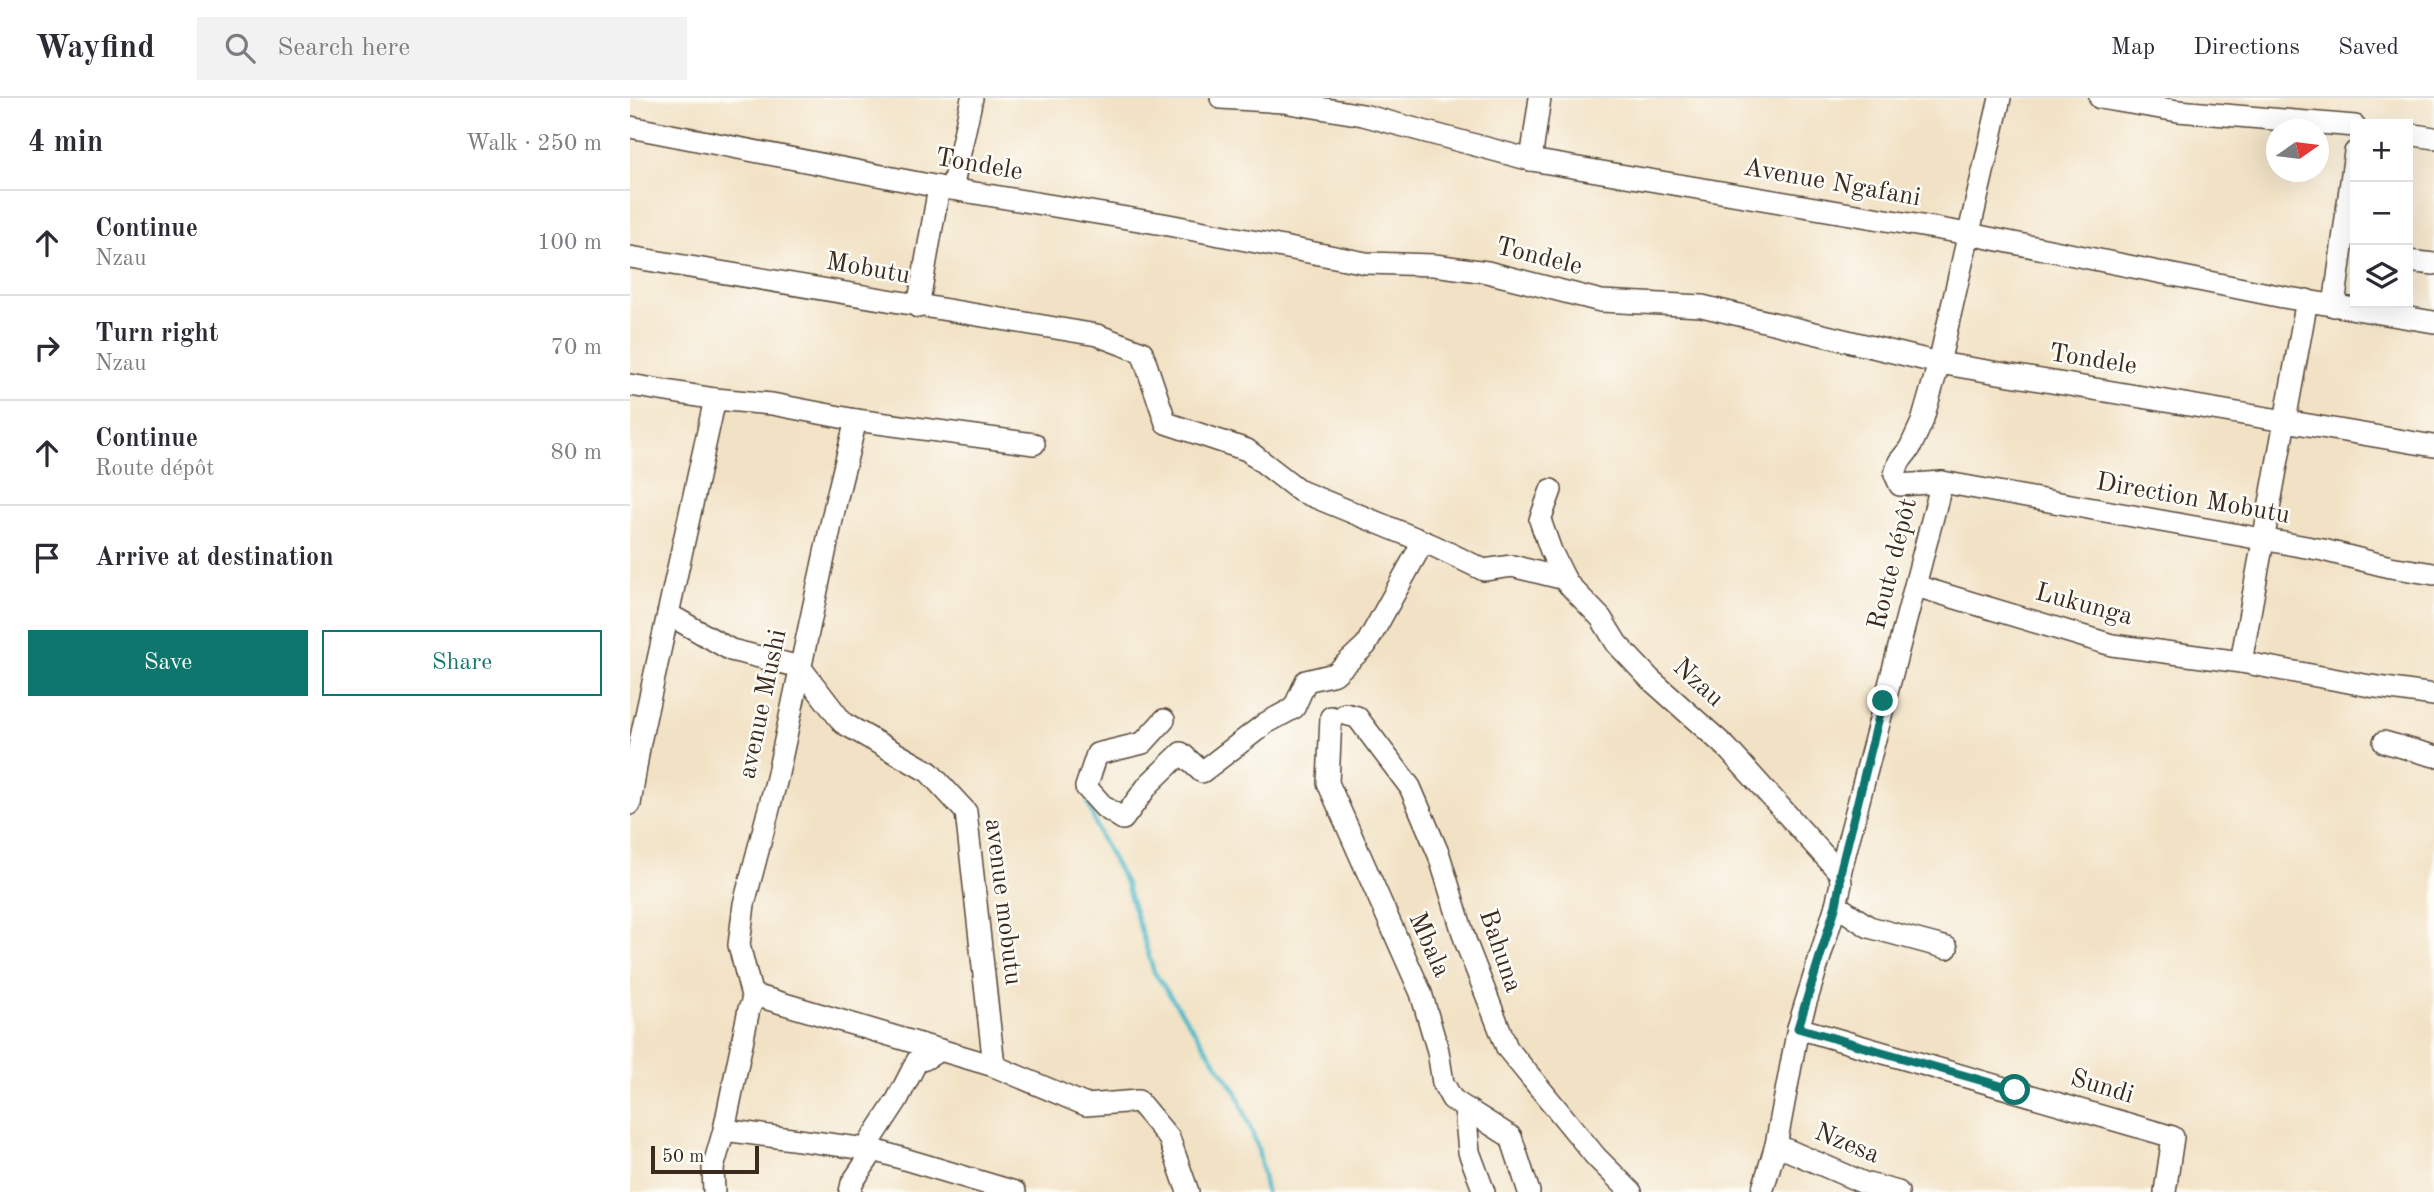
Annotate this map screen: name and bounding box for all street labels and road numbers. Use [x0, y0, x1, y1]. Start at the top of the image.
street label: Tondele [933, 145, 1025, 185]
street label: Avenue Ngafani [1741, 155, 1923, 211]
street label: Tondele [1493, 234, 1585, 280]
street label: Mobutu [824, 249, 912, 289]
street label: Tondele [2047, 340, 2139, 380]
street label: Direction Mobutu [2094, 469, 2292, 529]
street label: Route dépôt [1864, 495, 1922, 633]
street label: Lukunga [2033, 580, 2136, 630]
street label: avenue Mushi [735, 627, 791, 781]
street label: Nzau [1668, 654, 1728, 712]
street label: avenue mobutu [980, 817, 1026, 987]
street label: Bahuna [1474, 906, 1526, 996]
street label: Mbala [1403, 909, 1455, 981]
street label: Sundi [2067, 1065, 2137, 1109]
street label: Nzesa [1811, 1119, 1883, 1169]

